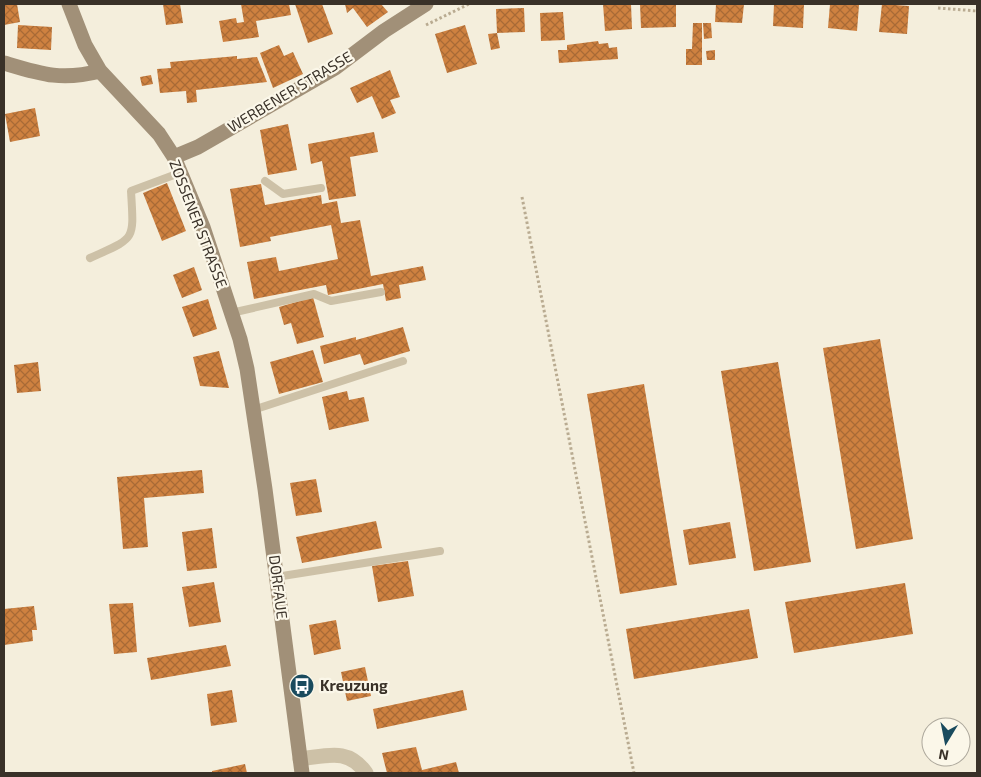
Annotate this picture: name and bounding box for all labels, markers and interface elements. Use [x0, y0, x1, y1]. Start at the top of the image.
street label: WERBENER STRASSE [224, 47, 355, 135]
street label: ZOSSENER STRASSE [166, 157, 232, 290]
street label: DORFAUE [266, 554, 292, 620]
bus stop icon: Kreuzung [289, 673, 315, 699]
place label: Kreuzung [320, 676, 388, 694]
north arrow [921, 717, 971, 767]
text: N [937, 746, 950, 765]

